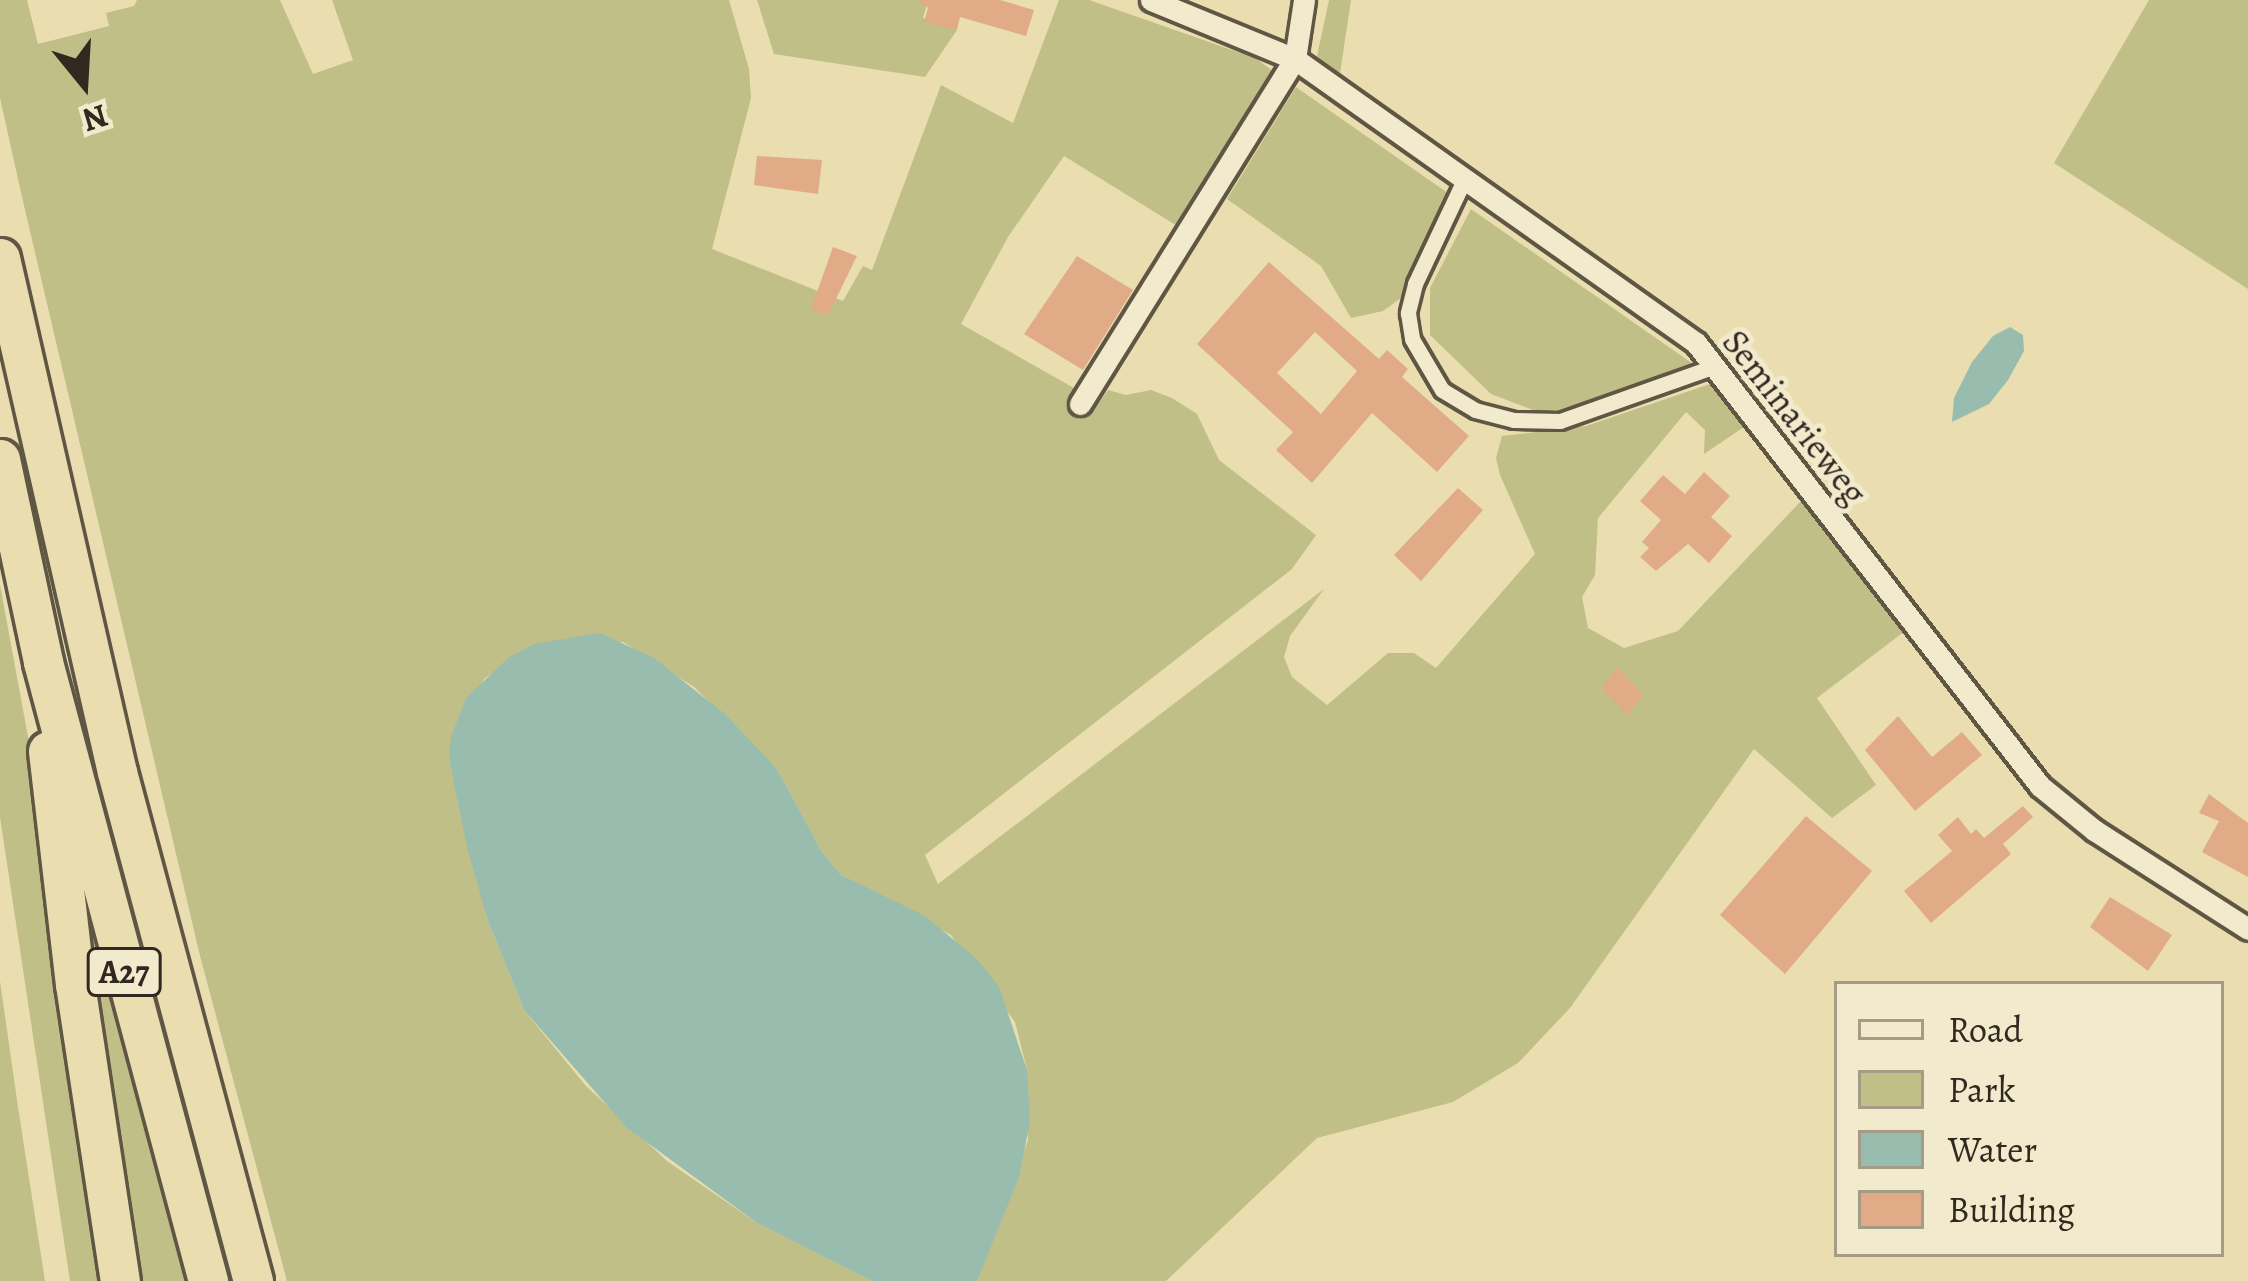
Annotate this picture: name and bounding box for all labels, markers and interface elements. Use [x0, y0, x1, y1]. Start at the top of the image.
north arrow [24, 24, 144, 144]
text: N [77, 94, 114, 144]
street label: Seminarieweg [1713, 321, 1877, 513]
road number: A27 [85, 945, 163, 999]
legend [1834, 981, 2224, 1257]
text: Road [1948, 1005, 2023, 1054]
text: Park [1948, 1065, 2016, 1114]
text: Water [1948, 1125, 2037, 1174]
text: Building [1948, 1185, 2075, 1234]

